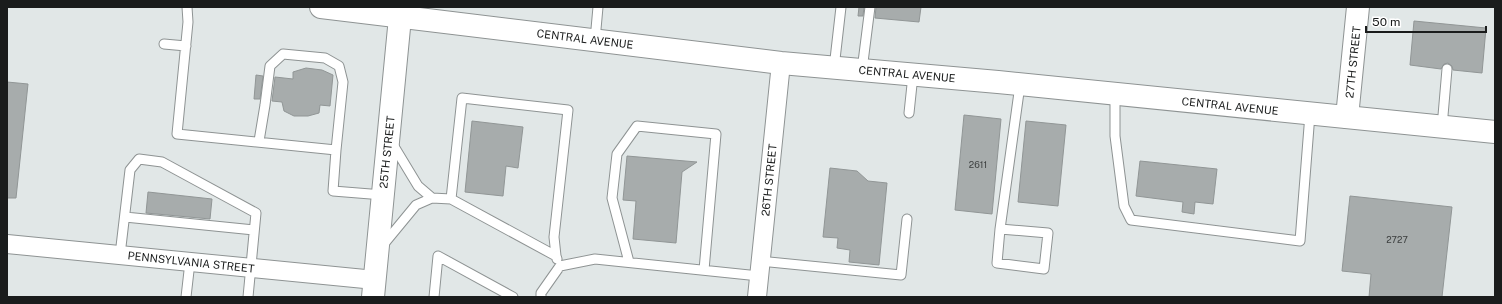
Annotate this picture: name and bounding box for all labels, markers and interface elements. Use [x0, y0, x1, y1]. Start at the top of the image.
scale bar [1366, 8, 1486, 34]
text: 50 m [1372, 15, 1400, 29]
street label: 27TH STREET [1343, 25, 1363, 99]
street label: CENTRAL AVENUE [536, 27, 634, 51]
street label: CENTRAL AVENUE [858, 64, 956, 84]
street label: CENTRAL AVENUE [1181, 95, 1279, 117]
street label: 25TH STREET [377, 115, 397, 189]
street label: 26TH STREET [759, 143, 779, 217]
house number: 2611 [969, 159, 987, 170]
house number: 2727 [1386, 234, 1408, 245]
street label: PENNSYLVANIA STREET [127, 249, 255, 275]

